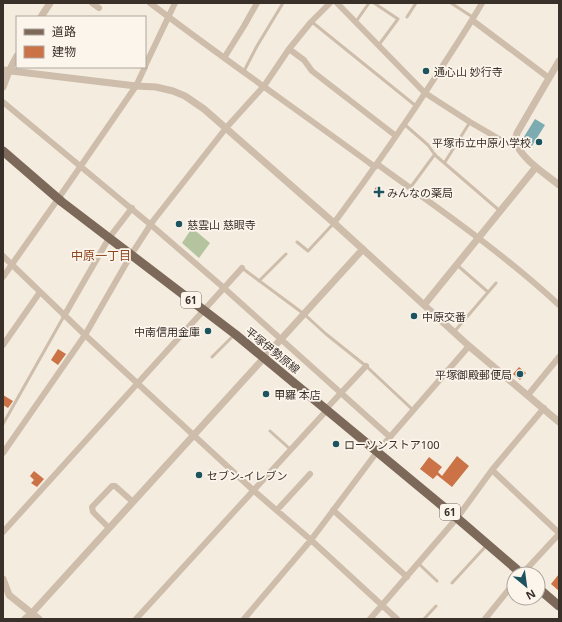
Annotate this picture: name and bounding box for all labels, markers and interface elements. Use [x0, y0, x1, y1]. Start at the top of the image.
legend [16, 16, 146, 68]
text: 道路 [52, 23, 76, 40]
text: 建物 [52, 43, 76, 60]
place label: 通心山 妙行寺 [434, 64, 503, 79]
marker: 通心山 妙行寺 [421, 66, 431, 76]
place label: 平塚市立中原小学校 [432, 135, 531, 150]
marker: 平塚市立中原小学校 [534, 137, 544, 147]
place label: みんなの薬局 [387, 185, 453, 200]
marker: みんなの薬局 [374, 187, 384, 197]
place label: 慈雲山 慈眼寺 [187, 217, 256, 232]
marker: 慈雲山 慈眼寺 [174, 219, 184, 229]
district label: 中原一丁目 [71, 247, 131, 264]
road number: 61 [181, 292, 201, 308]
place label: 中原交番 [422, 309, 466, 324]
marker: 中原交番 [409, 311, 419, 321]
street label: 平塚伊勢原線 [243, 323, 303, 377]
place label: 中南信用金庫 [134, 324, 200, 339]
marker: 中南信用金庫 [203, 326, 213, 336]
place label: 平塚御殿郵便局 [435, 367, 512, 382]
marker: 平塚御殿郵便局 [515, 369, 525, 379]
place label: 甲羅 本店 [274, 387, 321, 402]
marker: 甲羅 本店 [261, 389, 271, 399]
place label: ローソンストア100 [344, 437, 440, 452]
marker: ローソンストア100 [331, 439, 341, 449]
place label: セブン-イレブン [207, 468, 288, 483]
marker: セブン-イレブン [194, 470, 204, 480]
road number: 61 [440, 504, 460, 520]
north arrow [506, 566, 546, 606]
text: N [524, 586, 539, 604]

